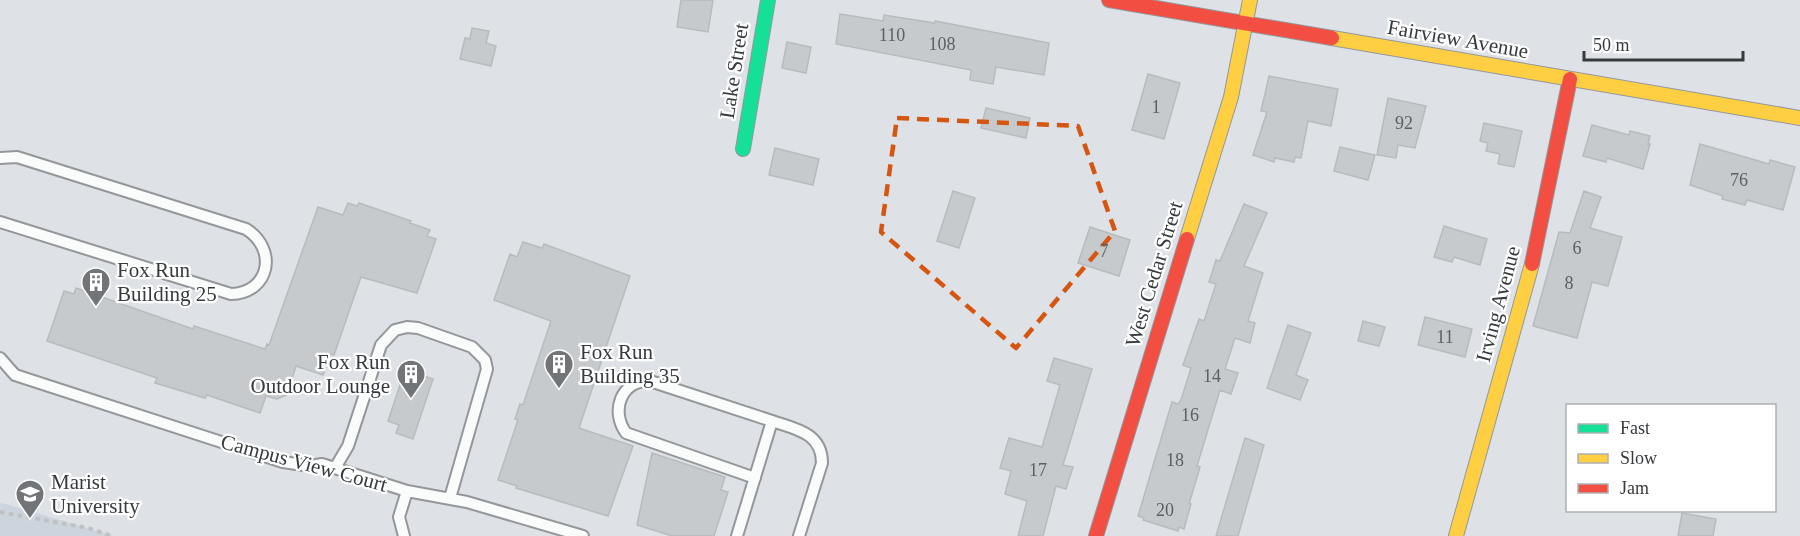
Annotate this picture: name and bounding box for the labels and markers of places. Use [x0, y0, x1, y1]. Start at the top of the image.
place label: Fox Run Building 25 [117, 258, 217, 306]
building icon: Fox Run Building 25 [80, 266, 112, 308]
place label: Fox Run Building 35 [580, 340, 680, 388]
building icon: Fox Run Building 35 [543, 348, 575, 390]
place label: Fox Run Outdoor Lounge [251, 350, 390, 398]
building icon: Fox Run Outdoor Lounge [395, 358, 427, 400]
place label: Marist University [51, 470, 140, 518]
school or university icon: Marist University [14, 478, 46, 520]

